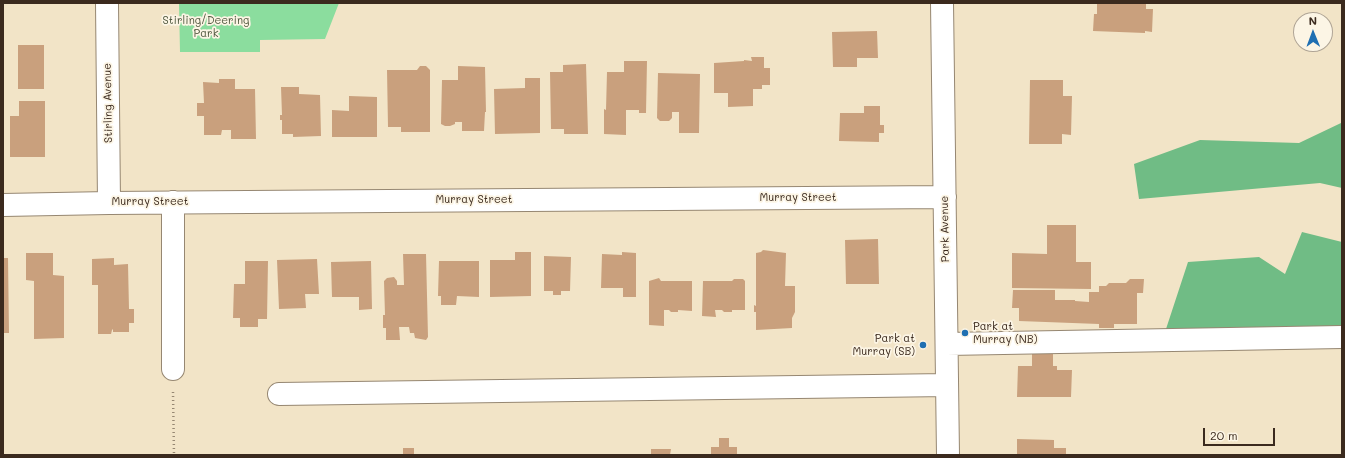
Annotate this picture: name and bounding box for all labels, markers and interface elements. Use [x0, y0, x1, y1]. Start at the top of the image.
north arrow [1293, 12, 1333, 52]
text: N [1308, 13, 1317, 28]
park label: Stirling/Deering Park [163, 14, 249, 40]
street label: Stirling Avenue [101, 63, 115, 143]
street label: Murray Street [760, 191, 836, 205]
street label: Murray Street [436, 193, 512, 207]
street label: Murray Street [112, 195, 188, 209]
street label: Park Avenue [938, 196, 952, 262]
place label: Park at Murray (NB) [973, 320, 1037, 346]
marker: Park at Murray (NB) [960, 328, 970, 338]
place label: Park at Murray (SB) [853, 332, 915, 358]
marker: Park at Murray (SB) [918, 340, 928, 350]
scale bar [1205, 420, 1277, 446]
text: 20 m [1210, 427, 1238, 443]

